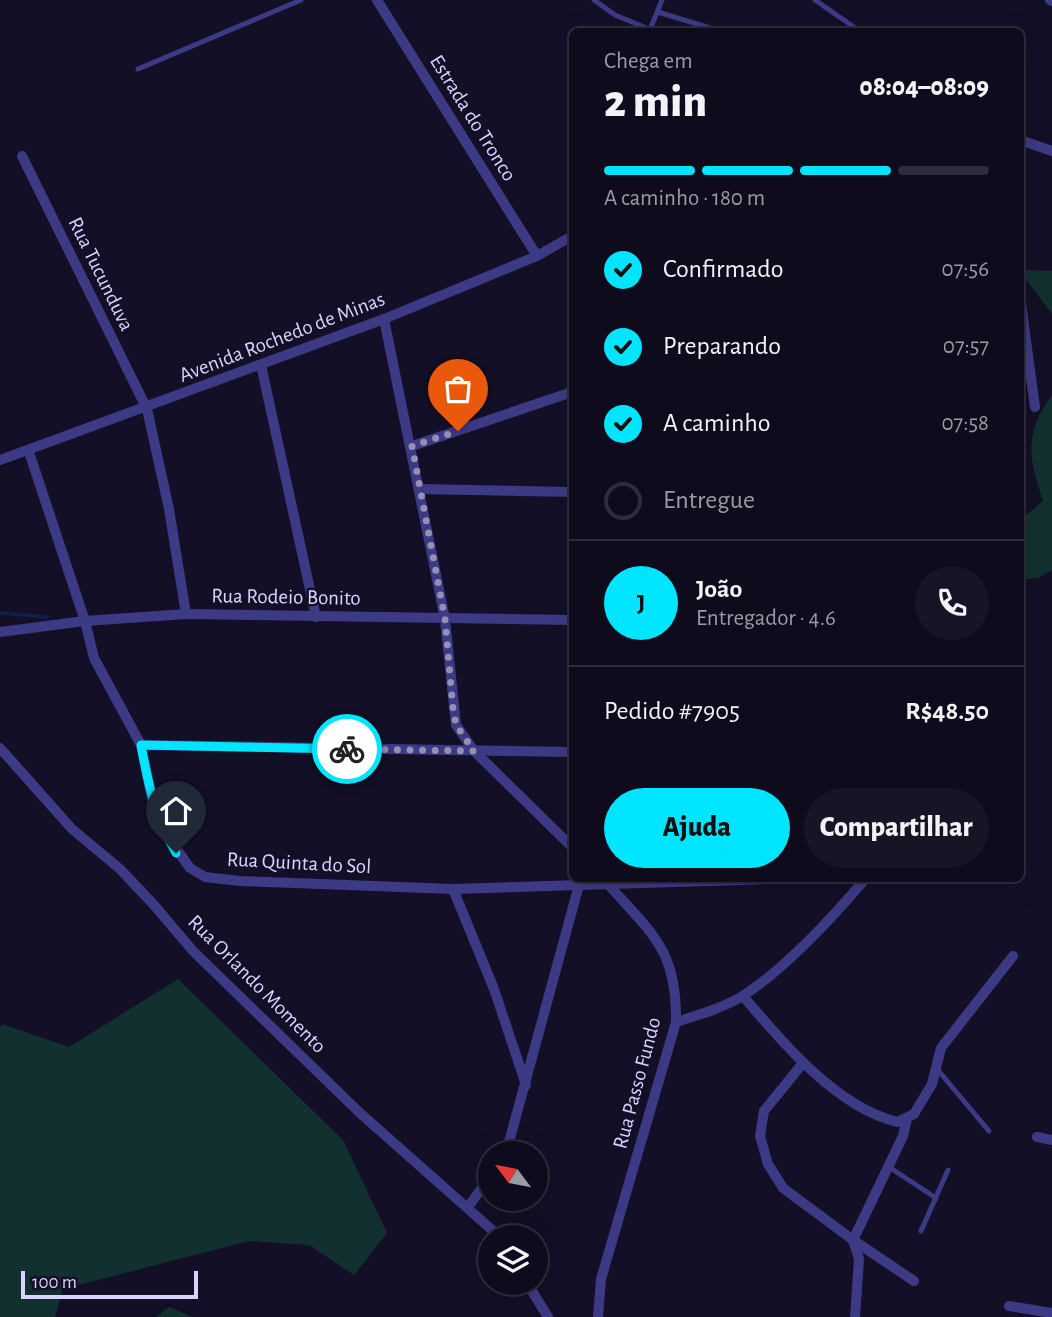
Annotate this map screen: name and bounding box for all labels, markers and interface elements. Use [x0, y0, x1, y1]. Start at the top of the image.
text: Chega em [604, 50, 693, 73]
street label: Estrada do Tronco [426, 51, 520, 185]
text: 08:04–08:09 [859, 74, 989, 100]
text: 2 min [604, 79, 707, 125]
text: A caminho · 180 m [604, 187, 765, 210]
street label: Rua Tucunduva [64, 214, 138, 334]
icon: check [604, 251, 642, 289]
text: Confirmado [663, 256, 784, 282]
text: 07:56 [942, 258, 989, 281]
street label: Avenida Rochedo de Minas [176, 288, 388, 386]
icon: check [604, 328, 642, 366]
text: Preparando [663, 333, 781, 359]
text: 07:57 [943, 335, 989, 358]
pin [428, 359, 488, 431]
icon: bag [439, 370, 477, 408]
icon: check [604, 405, 642, 443]
text: A caminho [663, 410, 771, 436]
text: 07:58 [941, 412, 989, 435]
text: Entregue [663, 487, 755, 513]
button: phone [915, 566, 989, 640]
text: João [696, 576, 742, 602]
street label: Rua Rodeio Bonito [211, 585, 361, 609]
text: J [637, 590, 645, 616]
text: Entregador · 4.6 [696, 607, 836, 630]
text: Pedido #7905 [604, 698, 740, 724]
text: R$48.50 [905, 698, 989, 724]
courier [312, 714, 382, 784]
icon: bike [328, 730, 366, 768]
pin [146, 781, 206, 853]
button: Ajuda [604, 788, 790, 868]
button: Compartilhar [804, 788, 989, 868]
icon: home [157, 792, 195, 830]
street label: Rua Quinta do Sol [226, 849, 372, 877]
street label: Rua Orlando Momento [184, 911, 330, 1057]
street label: Rua Passo Fundo [609, 1015, 665, 1151]
north arrow [478, 1141, 548, 1211]
map controls [478, 1141, 548, 1295]
button: layers [478, 1225, 548, 1295]
scale bar [21, 1268, 198, 1300]
text: 100 m [32, 1273, 77, 1292]

